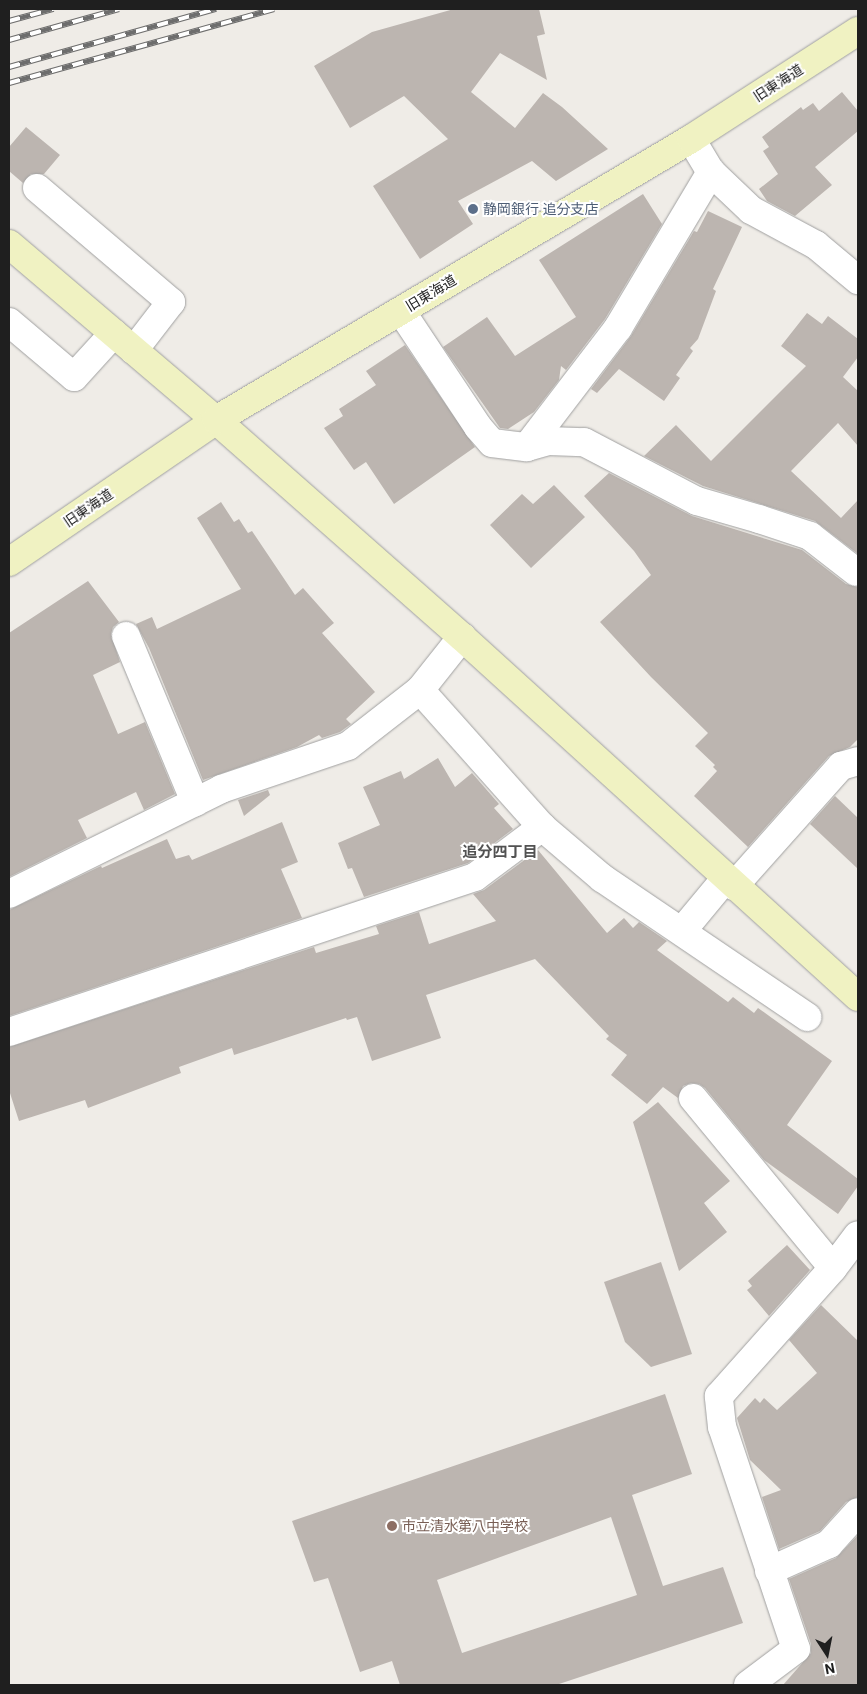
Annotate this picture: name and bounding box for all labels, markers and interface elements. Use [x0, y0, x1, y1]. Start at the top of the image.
street label: 旧東海道 [750, 61, 806, 105]
place label: 静岡銀行 追分支店 [483, 201, 598, 217]
marker: 静岡銀行 追分支店 [467, 203, 479, 215]
street label: 旧東海道 [403, 271, 459, 315]
street label: 旧東海道 [60, 485, 116, 531]
district label: 追分四丁目 [463, 844, 537, 862]
place label: 市立清水第八中学校 [402, 1518, 528, 1534]
marker: 市立清水第八中学校 [386, 1520, 398, 1532]
north arrow [802, 1629, 852, 1679]
text: N [823, 1660, 836, 1678]

